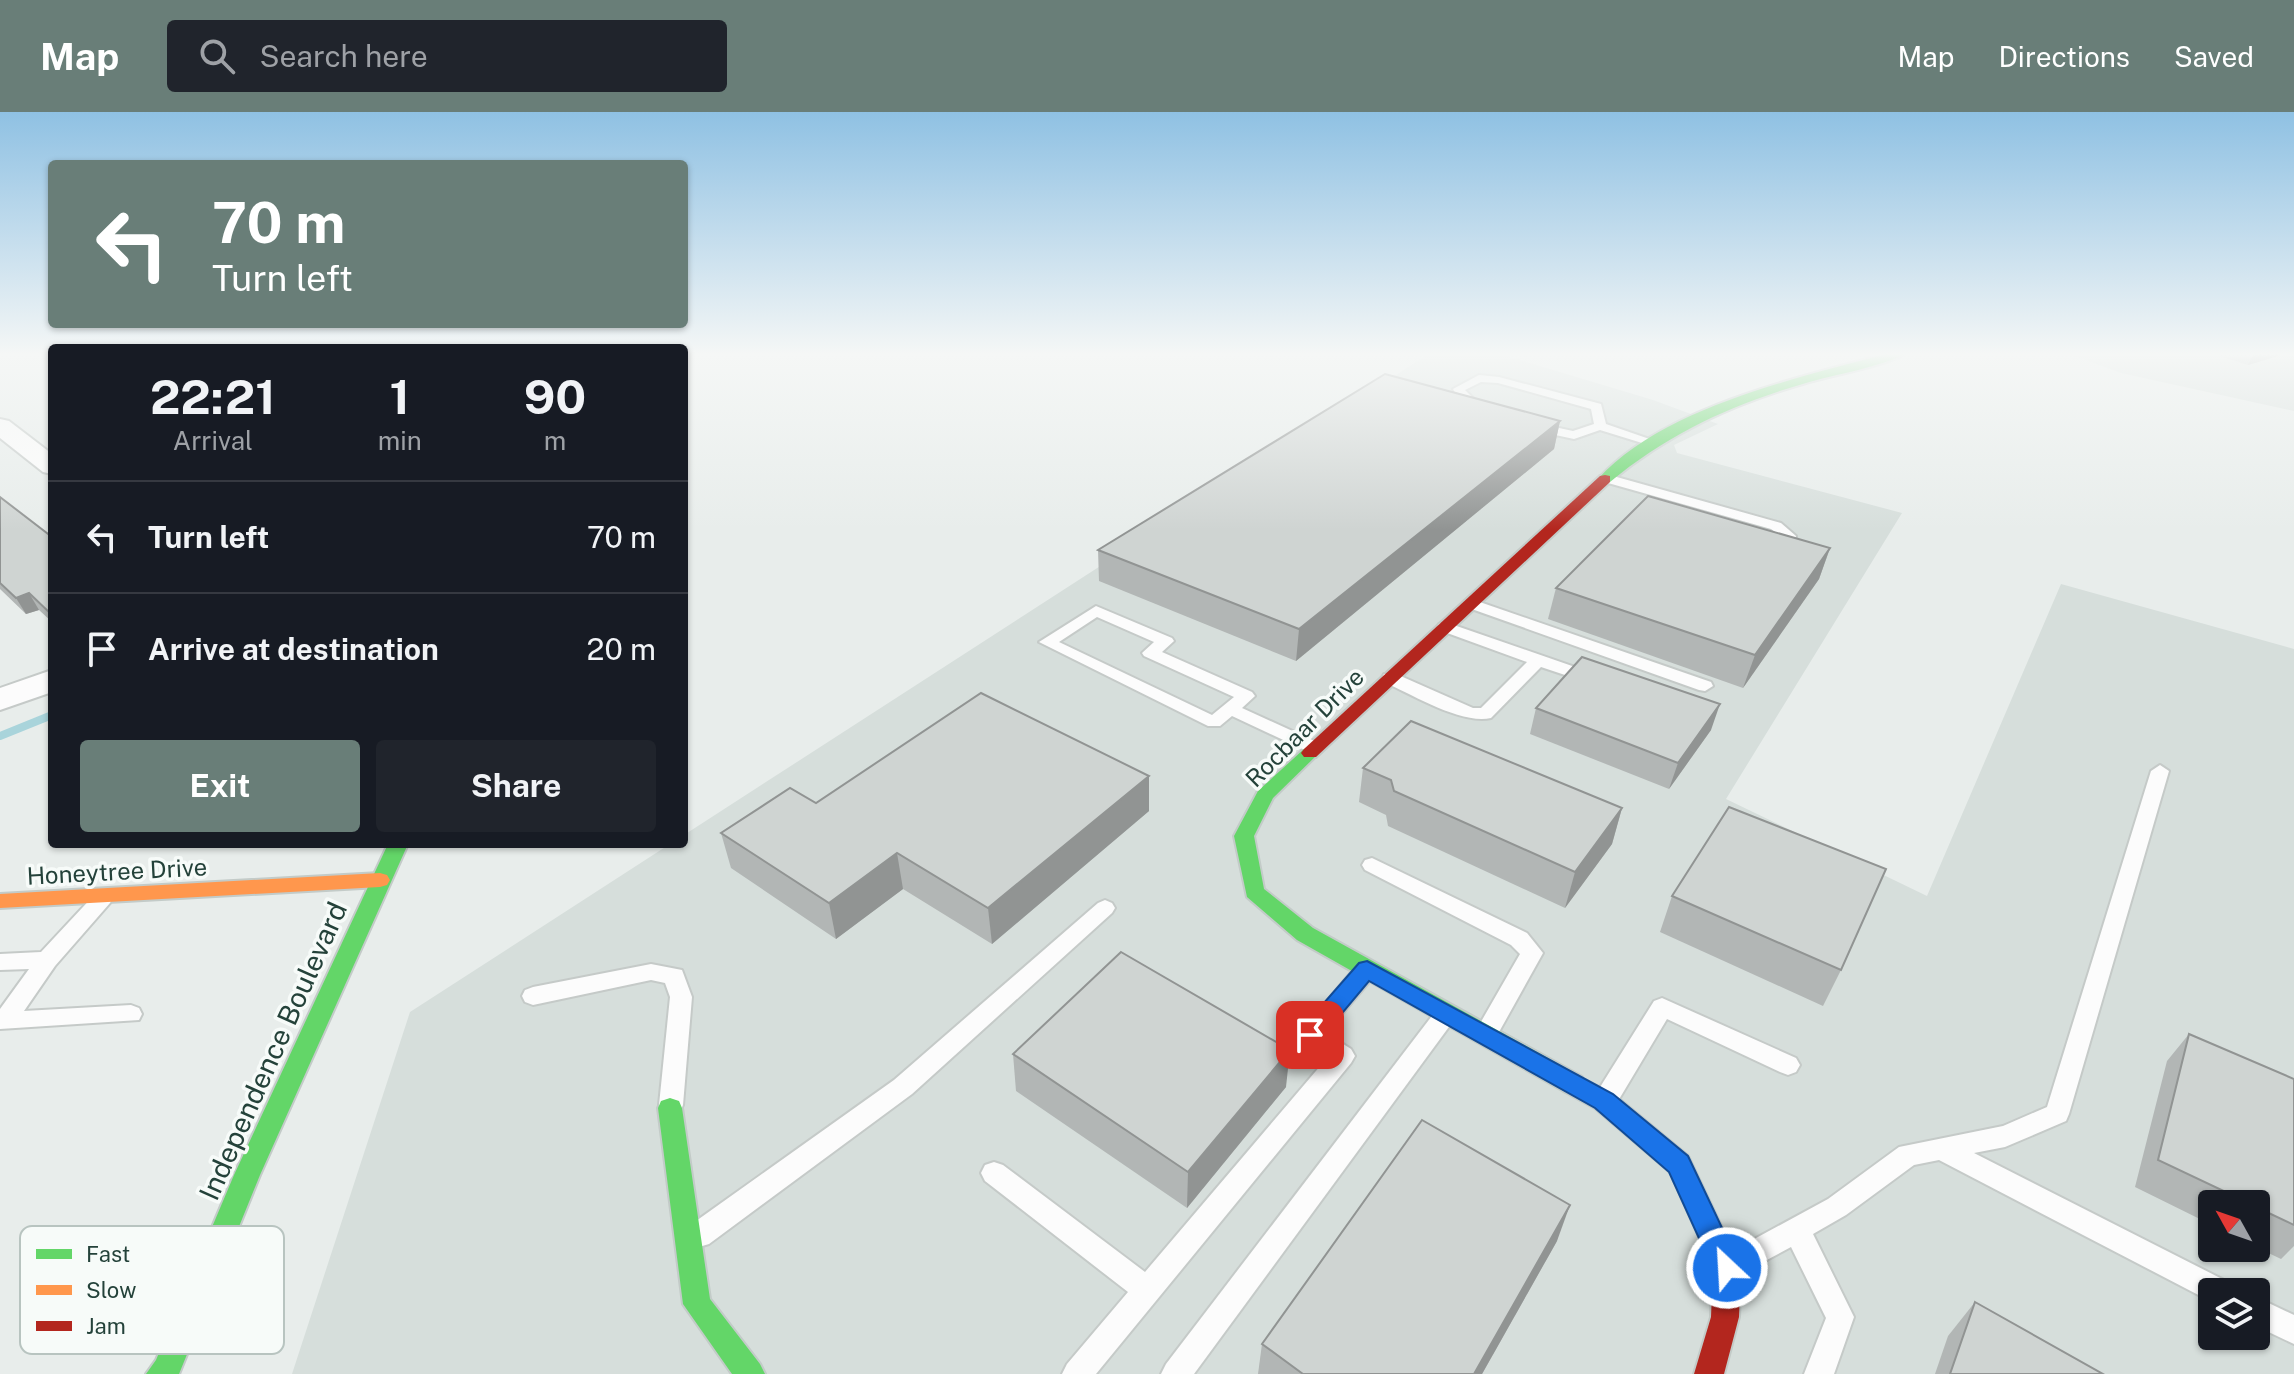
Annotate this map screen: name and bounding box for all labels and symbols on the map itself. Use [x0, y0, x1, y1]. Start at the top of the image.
street label: Rocbaar Drive [1239, 662, 1369, 792]
street label: Honeytree Drive [26, 852, 208, 890]
street label: Independence Boulevard [192, 897, 353, 1205]
pin [1276, 1001, 1344, 1069]
north arrow [2198, 1190, 2270, 1262]
legend [20, 1226, 284, 1354]
position arrow [1685, 1226, 1769, 1310]
text: Fast [86, 1241, 130, 1267]
text: Slow [86, 1277, 136, 1303]
text: Jam [86, 1313, 126, 1339]

